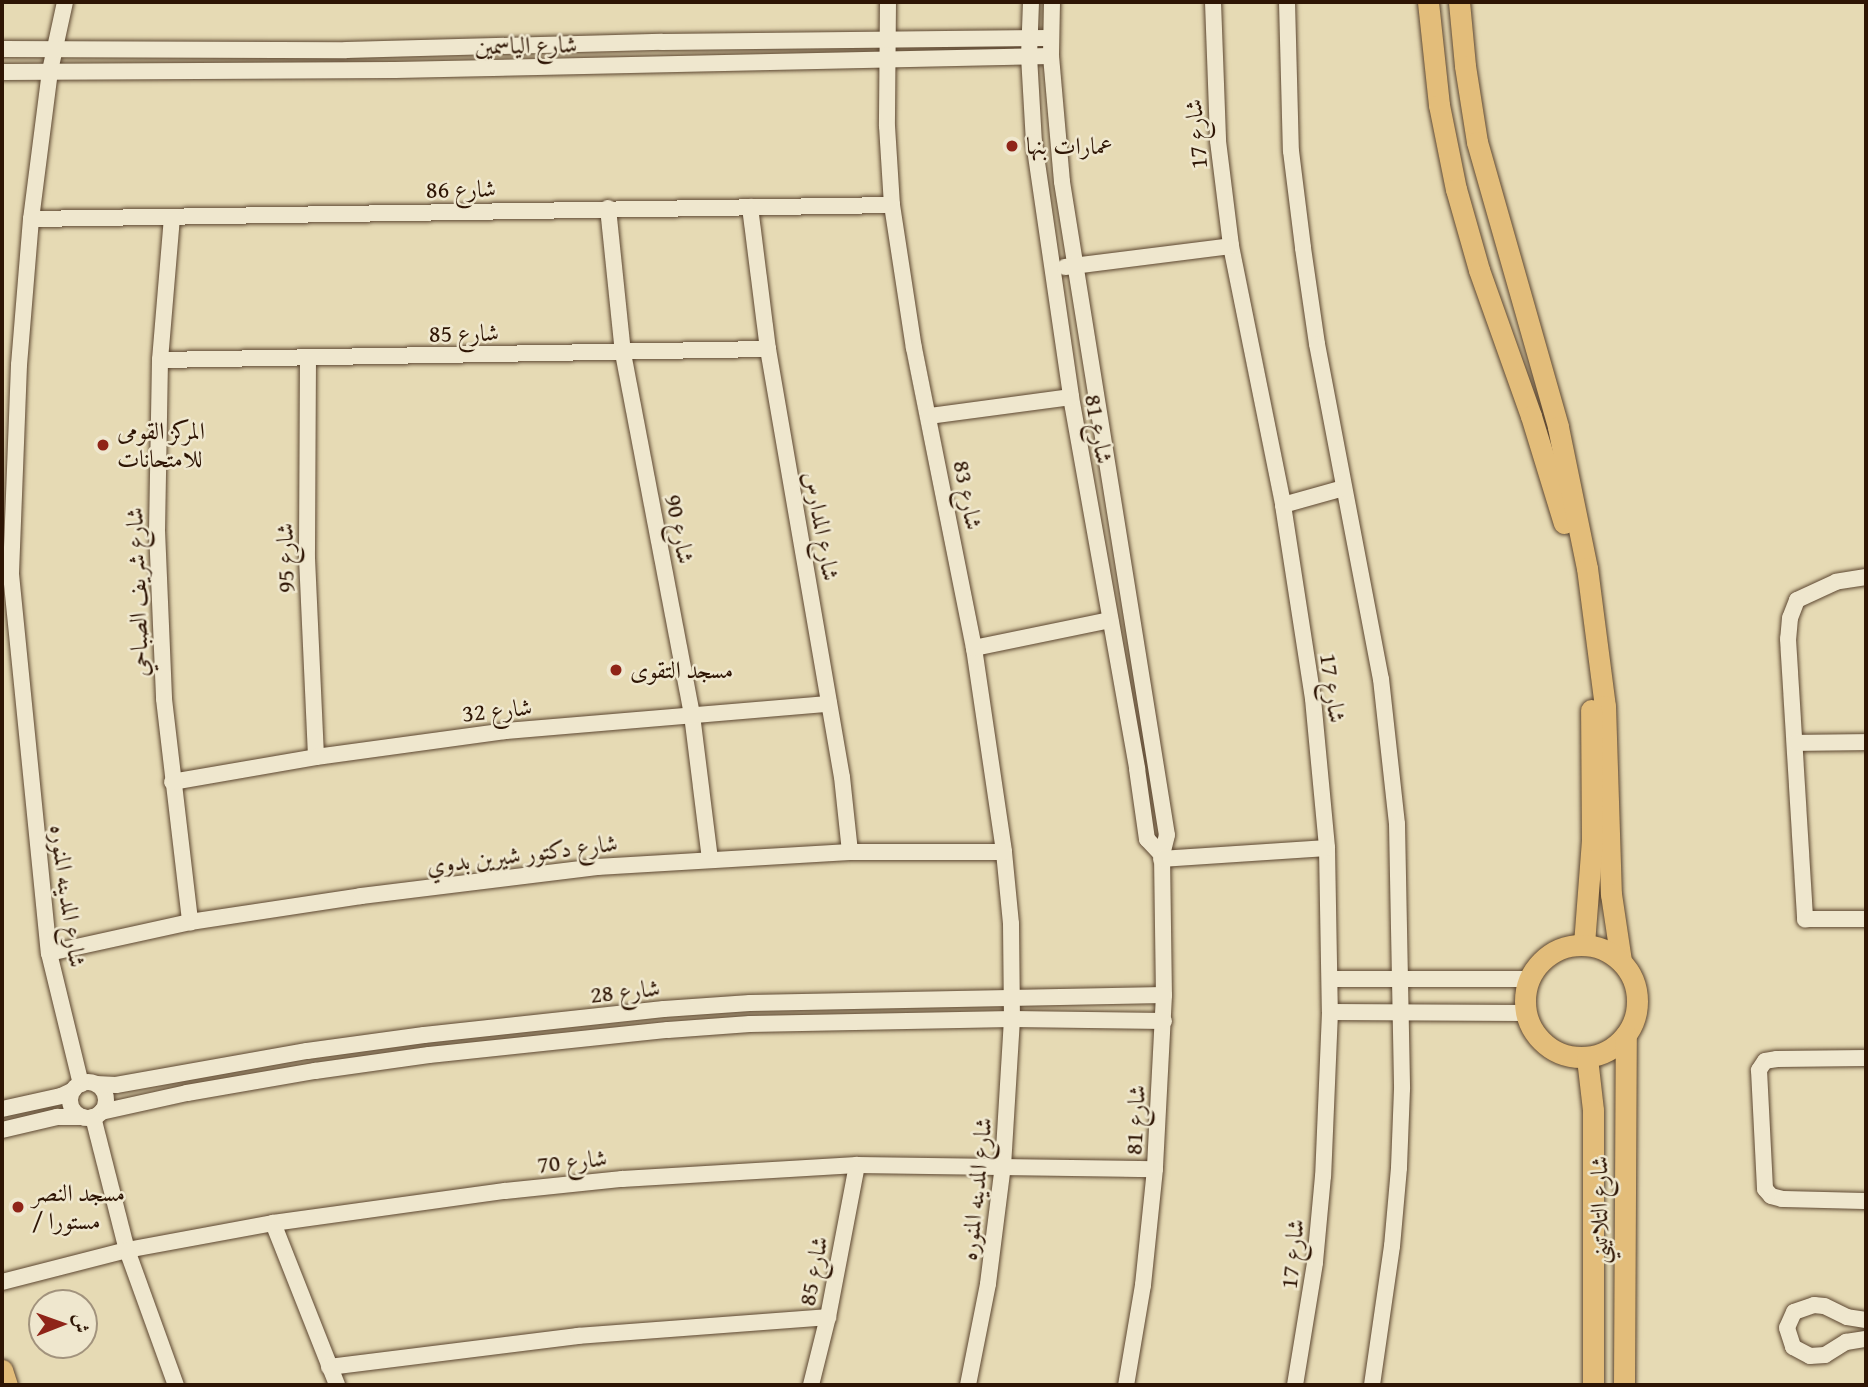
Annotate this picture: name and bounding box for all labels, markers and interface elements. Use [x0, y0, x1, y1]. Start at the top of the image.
street label: شارع الياسمين [474, 30, 578, 60]
street label: شارع 17 [1179, 98, 1213, 170]
place label: عمارات بنها [1026, 132, 1113, 160]
marker: عمارات بنها [1004, 138, 1020, 154]
street label: شارع 86 [426, 174, 496, 204]
street label: شارع 85 [429, 318, 499, 348]
street label: شارع 81 [1079, 392, 1119, 466]
place label: المركز القومى للامتحانات [117, 417, 205, 473]
marker: المركز القومى للامتحانات [95, 437, 111, 453]
street label: شارع 83 [947, 458, 989, 532]
street label: شارع المدارس [798, 469, 846, 583]
street label: شارع 90 [659, 492, 701, 566]
street label: شارع شريف الصباحي [120, 507, 154, 677]
street label: شارع 95 [270, 523, 300, 593]
street label: شارع 17 [1314, 651, 1352, 725]
place label: مسجد التقوى [630, 656, 733, 684]
marker: مسجد التقوى [608, 662, 624, 678]
street label: شارع 32 [461, 692, 533, 728]
street label: شارع المدينه المنوره [44, 823, 92, 969]
street label: شارع دكتور شيرين بدوي [425, 828, 619, 880]
street label: شارع 28 [589, 973, 661, 1009]
street label: شارع 81 [1119, 1084, 1151, 1156]
street label: شارع المدينه المنوره [954, 1116, 998, 1262]
street label: شارع 70 [536, 1143, 608, 1179]
street label: شارع التلاتيني [1585, 1156, 1613, 1264]
place label: مسجد النصر / مستورا [32, 1179, 125, 1235]
marker: مسجد النصر / مستورا [10, 1199, 26, 1215]
street label: شارع 17 [1274, 1218, 1310, 1290]
street label: شارع 85 [792, 1234, 834, 1308]
north arrow [28, 1289, 98, 1359]
text: ش [68, 1314, 96, 1333]

